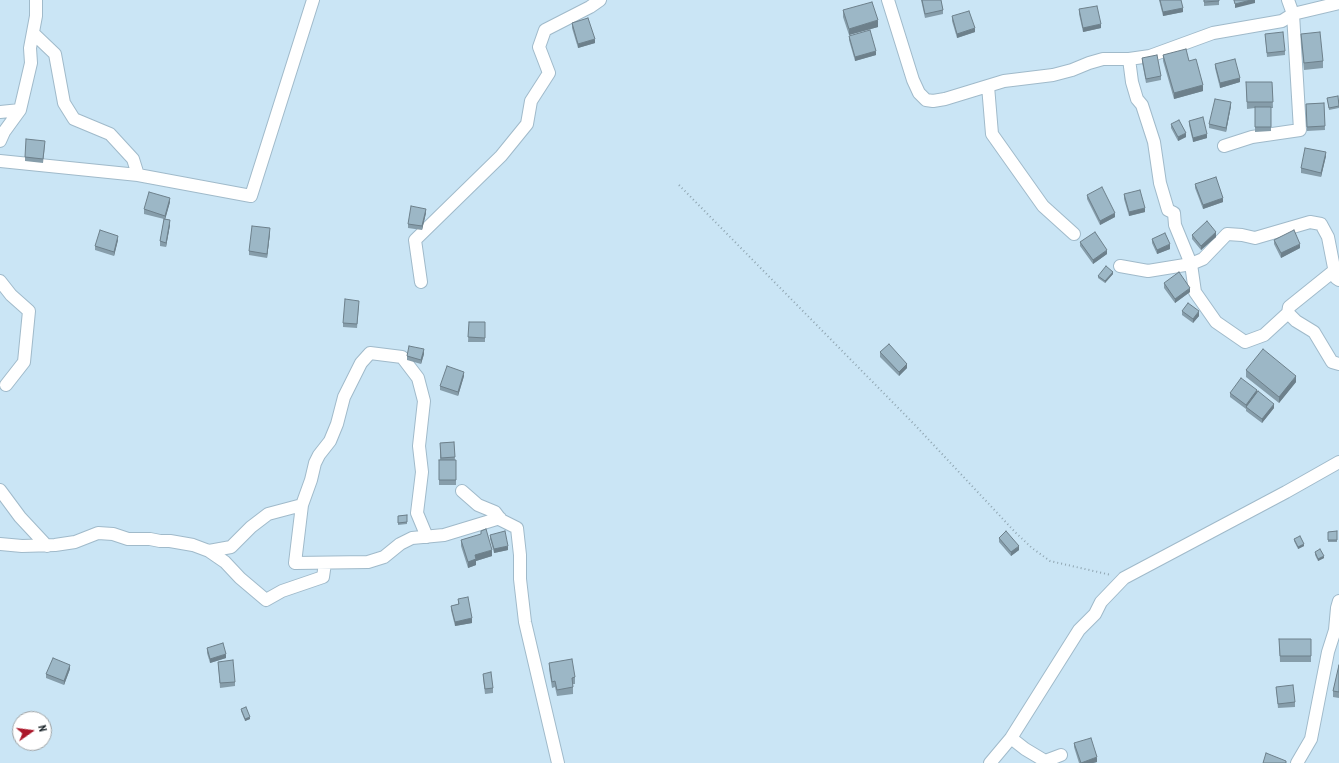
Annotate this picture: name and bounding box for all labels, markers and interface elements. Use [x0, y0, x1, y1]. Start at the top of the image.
north arrow [12, 711, 52, 751]
text: N [35, 724, 50, 733]

